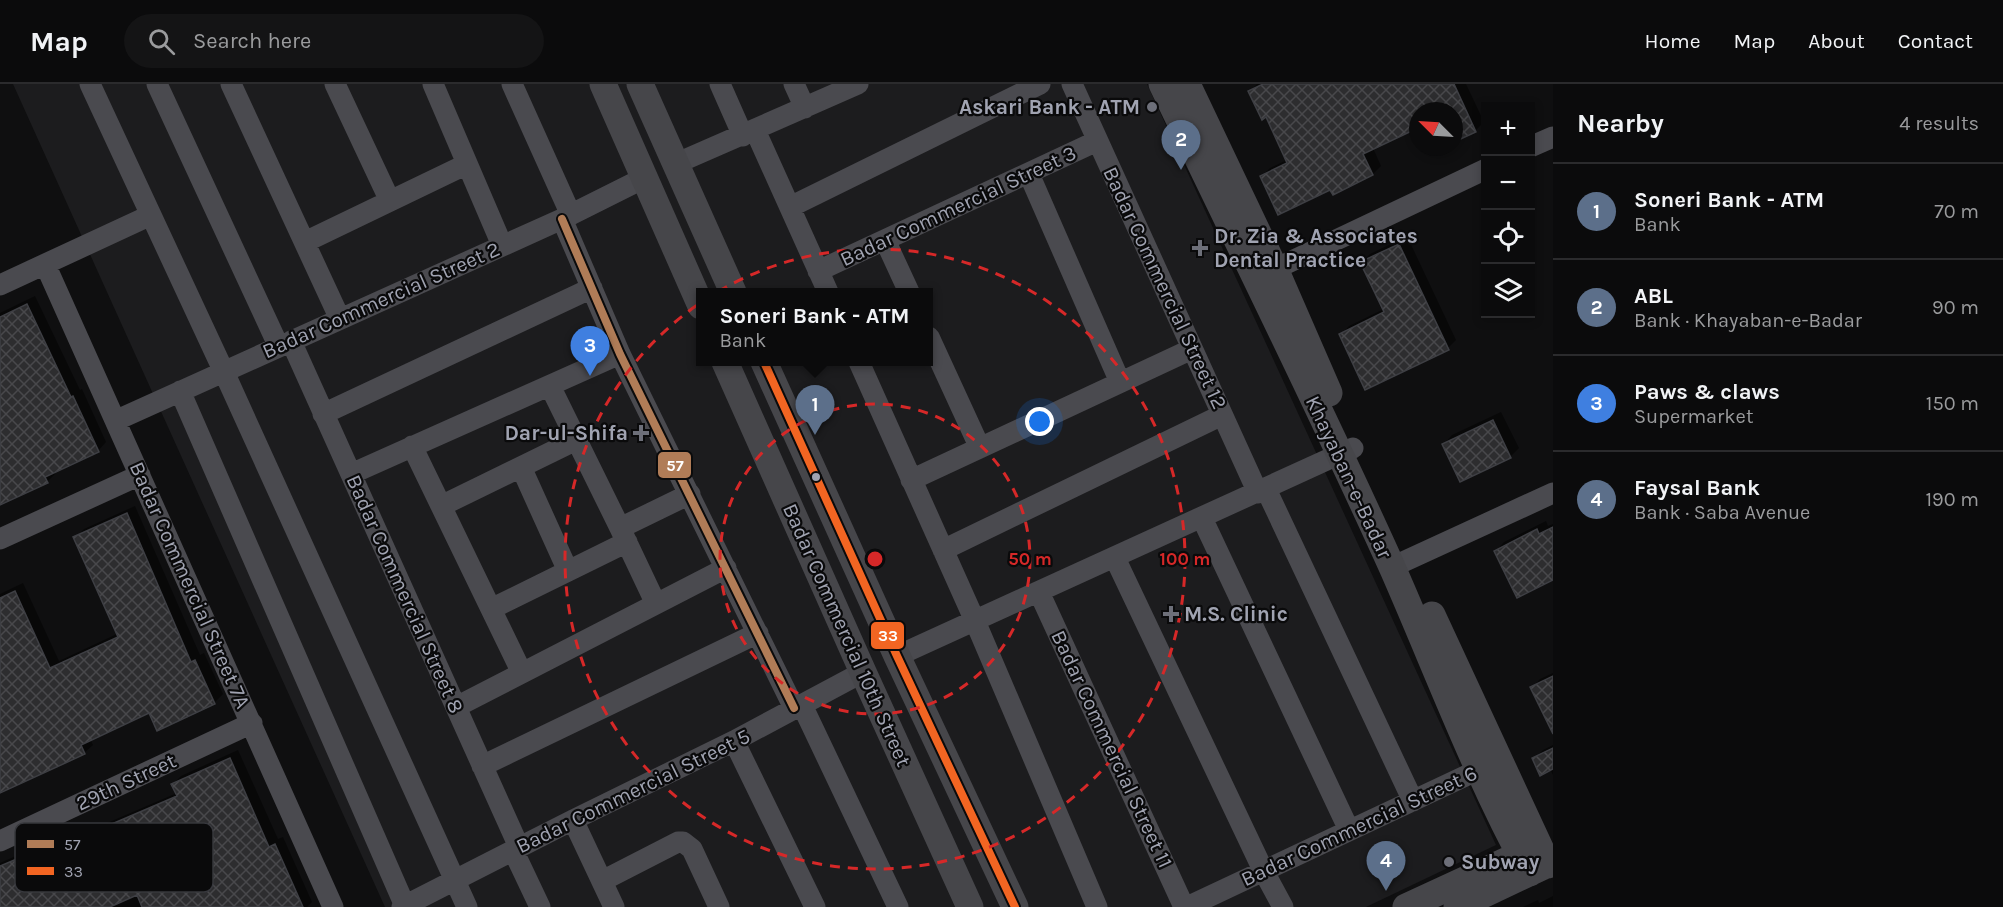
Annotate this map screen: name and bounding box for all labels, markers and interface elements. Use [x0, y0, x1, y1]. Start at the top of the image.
search box [124, 14, 544, 68]
text: Map [30, 25, 88, 58]
icon: search [145, 25, 178, 58]
text: Search here [193, 28, 311, 54]
text: Home [1645, 29, 1701, 53]
text: Map [1734, 29, 1775, 53]
text: About [1808, 29, 1865, 53]
text: Contact [1898, 29, 1973, 53]
place label: Askari Bank - ATM [959, 95, 1140, 119]
marker: Askari Bank - ATM [1145, 100, 1159, 114]
north arrow [1409, 102, 1463, 156]
map controls [1481, 102, 1535, 318]
button: + [1481, 102, 1535, 156]
text: Nearby [1577, 108, 1664, 139]
text: 4 results [1899, 112, 1979, 135]
pin: 2 [1162, 120, 1200, 170]
street label: Badar Commercial Street 3 [836, 141, 1080, 271]
button: − [1481, 156, 1535, 210]
street label: Badar Commercial Street 12 [1098, 163, 1232, 413]
text: Soneri Bank - ATM [1634, 187, 1824, 213]
text: 1 [1593, 200, 1600, 223]
text: 70 m [1934, 200, 1979, 223]
button: locate [1481, 210, 1535, 264]
text: Bank [1634, 213, 1681, 236]
place label: Dr. Zia & Associates Dental Practice [1214, 224, 1418, 272]
street label: Badar Commercial Street 2 [258, 237, 504, 363]
marker: Dr. Zia & Associates Dental Practice [1191, 239, 1209, 257]
button: layers [1481, 264, 1535, 318]
text: ABL [1634, 283, 1673, 309]
popup [696, 288, 933, 366]
text: 2 [1590, 296, 1603, 319]
text: 90 m [1932, 296, 1979, 319]
text: Soneri Bank - ATM [719, 303, 910, 329]
text: Bank · Khayaban-e-Badar [1634, 309, 1862, 332]
pin: 3 [570, 326, 610, 376]
text: Bank [719, 329, 766, 352]
text: Paws & claws [1634, 379, 1780, 405]
pin: 1 [796, 386, 834, 435]
street label: Khayaban-e-Badar [1301, 392, 1397, 562]
text: 3 [1590, 392, 1603, 415]
text: 150 m [1926, 392, 1979, 415]
text: Supermarket [1634, 405, 1753, 428]
your location [1025, 407, 1054, 436]
place label: Dar-ul-Shifa [504, 421, 628, 445]
marker: Dar-ul-Shifa [632, 424, 650, 442]
line badge: 57 [657, 451, 692, 479]
text: 57 [666, 456, 684, 475]
street label: Badar Commercial Street 7A [125, 458, 255, 712]
street label: Badar Commercial Street 8 [342, 471, 468, 717]
unlabelled marker [810, 471, 822, 483]
text: Faysal Bank [1634, 475, 1760, 501]
text: 4 [1591, 488, 1602, 511]
text: 190 m [1925, 488, 1979, 511]
street label: Badar Commercial 10th Street [778, 500, 916, 770]
text: Bank · Saba Avenue [1634, 501, 1810, 524]
text: 50 m [1008, 548, 1052, 570]
text: 100 m [1160, 548, 1210, 570]
centre of rings [865, 549, 885, 569]
place label: M.S. Clinic [1184, 602, 1288, 626]
marker: M.S. Clinic [1162, 605, 1180, 623]
line badge: 33 [870, 621, 905, 650]
text: 33 [878, 626, 898, 645]
street label: Badar Commercial Street 11 [1046, 626, 1178, 872]
street label: Badar Commercial Street 5 [512, 724, 754, 858]
street label: 29th Street [72, 748, 180, 816]
street label: Badar Commercial Street 6 [1237, 761, 1481, 891]
legend [15, 823, 213, 892]
text: 57 [64, 835, 81, 854]
pin: 4 [1366, 842, 1406, 891]
place label: Subway [1461, 850, 1540, 874]
marker: Subway [1442, 855, 1456, 869]
text: 33 [64, 862, 83, 881]

